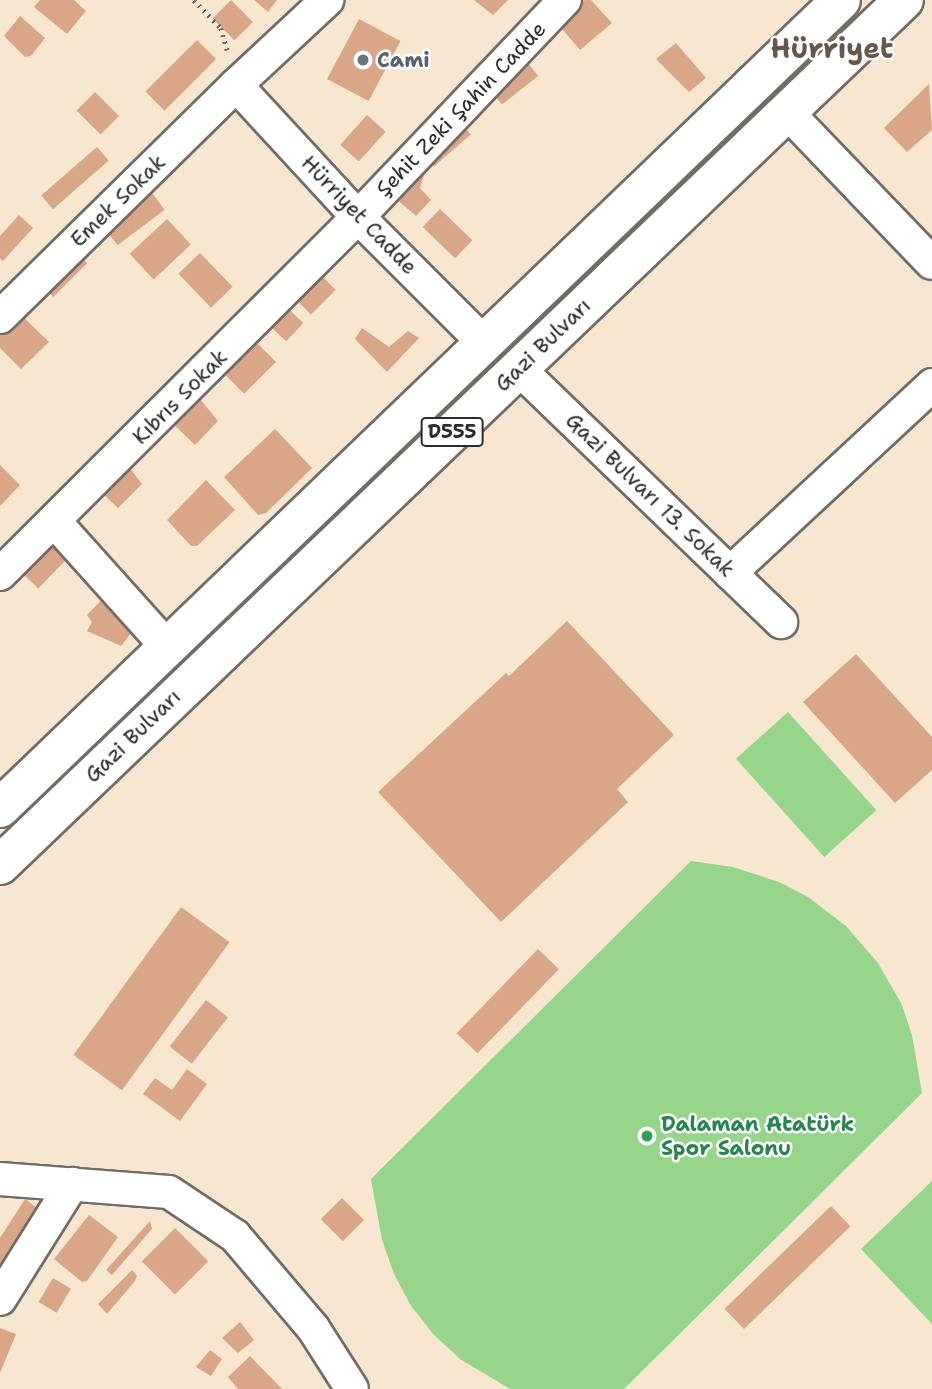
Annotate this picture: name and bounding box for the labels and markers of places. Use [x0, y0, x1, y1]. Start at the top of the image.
place label: Cami [377, 47, 430, 73]
marker: Cami [355, 52, 371, 68]
place label: Dalaman Atatürk Spor Salonu [661, 1111, 854, 1161]
marker: Dalaman Atatürk Spor Salonu [639, 1128, 655, 1144]

